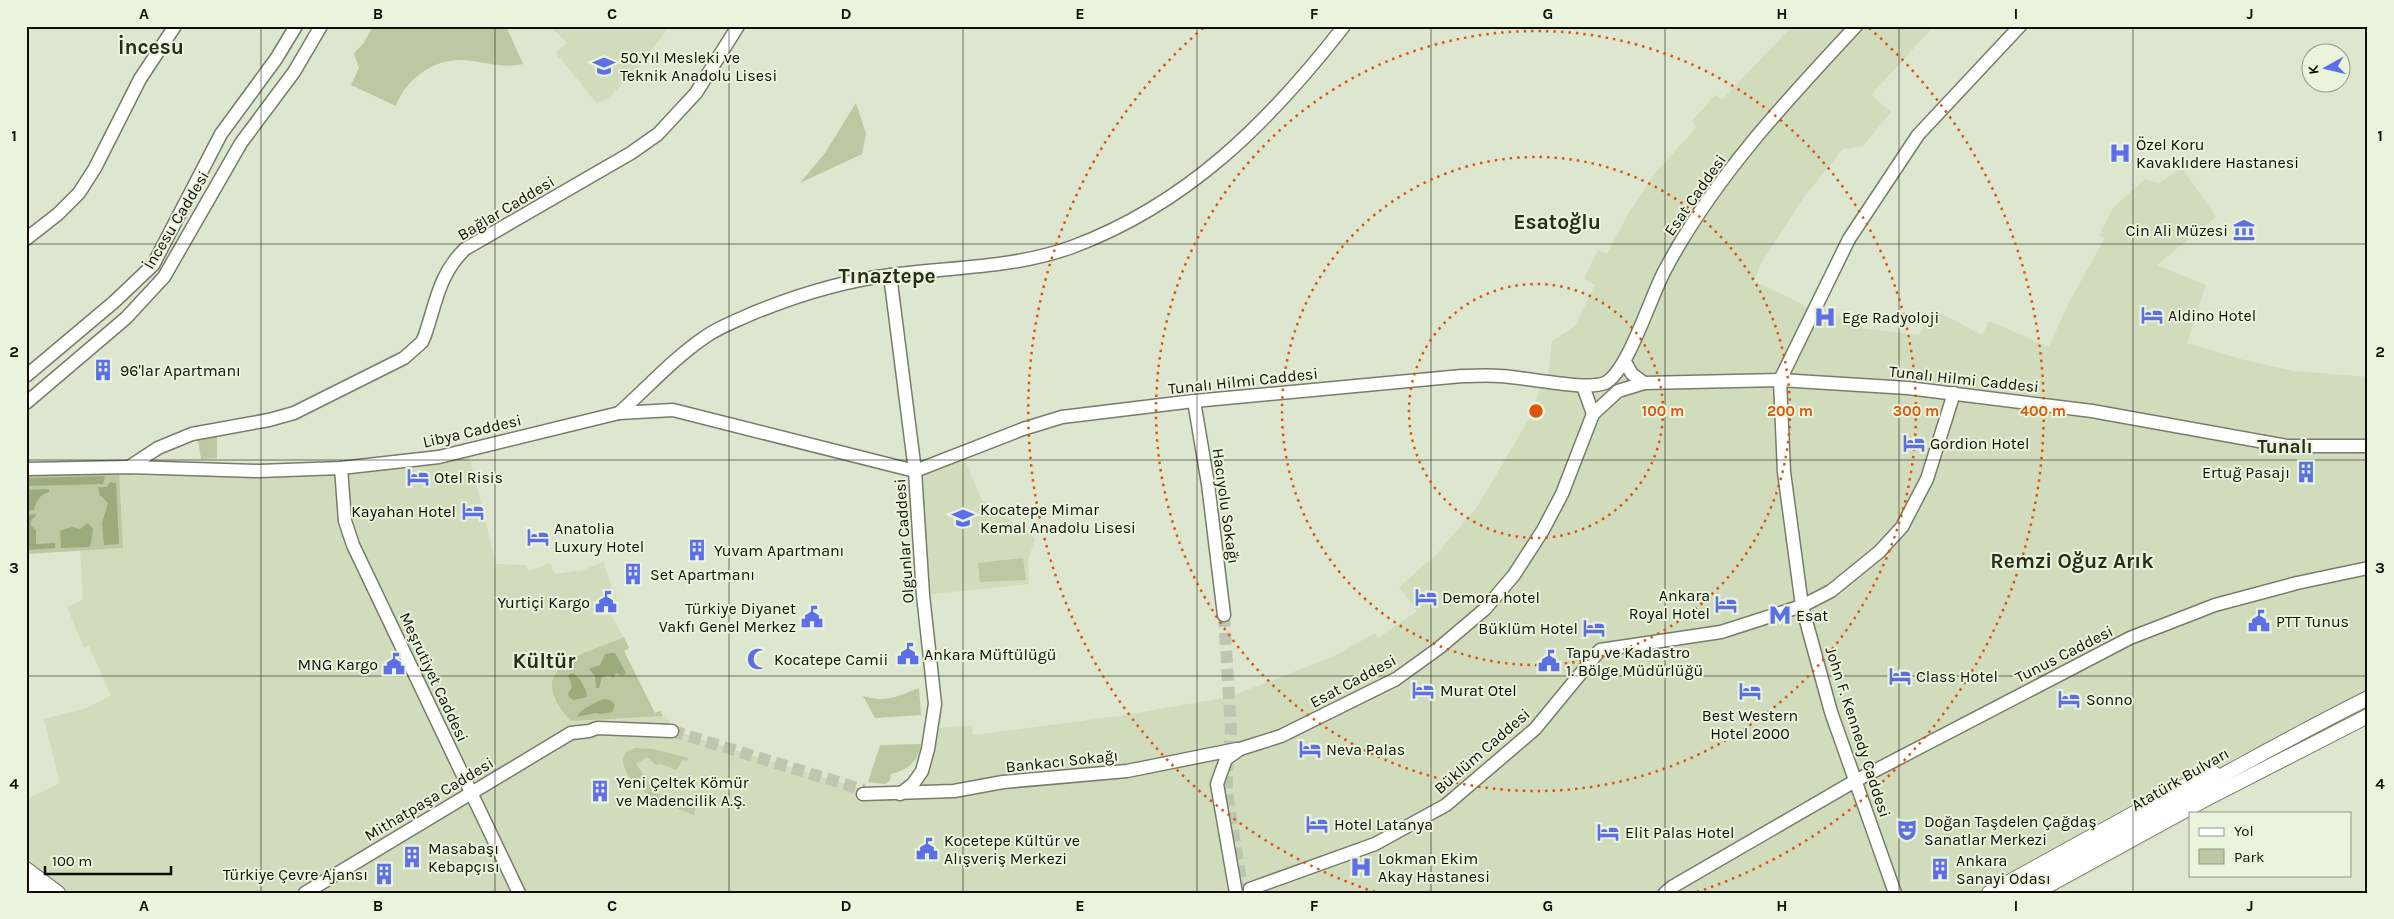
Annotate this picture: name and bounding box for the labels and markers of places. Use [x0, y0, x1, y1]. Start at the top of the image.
place label: 50.Yıl Mesleki ve Teknik Anadolu Lisesi [620, 48, 777, 85]
school or university icon: 50.Yıl Mesleki ve Teknik Anadolu Lisesi [591, 53, 617, 79]
place label: Özel Koru Kavaklıdere Hastanesi [2136, 135, 2299, 172]
hospital icon: Özel Koru Kavaklıdere Hastanesi [2107, 140, 2133, 166]
museum icon: Cin Ali Müzesi [2231, 217, 2257, 243]
place label: Cin Ali Müzesi [2126, 221, 2228, 240]
hotel icon: Aldino Hotel [2139, 302, 2165, 328]
hospital icon: Ege Radyoloji [1812, 304, 1838, 330]
place label: Aldino Hotel [2168, 306, 2256, 325]
place label: Ege Radyoloji [1842, 308, 1939, 327]
building icon: 96'lar Apartmanı [90, 357, 116, 383]
place label: 96'lar Apartmanı [120, 361, 241, 380]
centre of rings [1527, 402, 1545, 420]
hotel icon: Gordion Hotel [1901, 430, 1927, 456]
place label: Gordion Hotel [1930, 434, 2029, 453]
building icon: Ertuğ Pasajı [2293, 459, 2319, 485]
place label: Ertuğ Pasajı [2202, 463, 2290, 482]
hotel icon: Otel Risis [405, 464, 431, 490]
place label: Otel Risis [434, 468, 503, 487]
hotel icon: Kayahan Hotel [460, 498, 486, 524]
place label: Kocatepe Mimar Kemal Anadolu Lisesi [980, 500, 1136, 537]
place label: Kayahan Hotel [351, 502, 456, 521]
school or university icon: Kocatepe Mimar Kemal Anadolu Lisesi [950, 505, 976, 531]
place label: Anatolia Luxury Hotel [554, 519, 644, 556]
hotel icon: Anatolia Luxury Hotel [525, 524, 551, 550]
building icon: Yuvam Apartmanı [684, 537, 710, 563]
place label: Yuvam Apartmanı [714, 541, 844, 560]
building icon: Set Apartmanı [620, 561, 646, 587]
place label: Set Apartmanı [650, 565, 755, 584]
hotel icon: Demora hotel [1413, 584, 1439, 610]
place label: Ankara Royal Hotel [1629, 586, 1710, 623]
place label: Demora hotel [1442, 588, 1540, 607]
public building icon: Yurtiçi Kargo [593, 589, 619, 615]
hotel icon: Ankara Royal Hotel [1713, 591, 1739, 617]
place label: Yurtiçi Kargo [497, 593, 590, 612]
place label: Türkiye Diyanet Vakfı Genel Merkez [659, 599, 796, 636]
metro station icon: Esat [1767, 602, 1793, 628]
public building icon: Türkiye Diyanet Vakfı Genel Merkez [799, 604, 825, 630]
place label: Esat [1796, 606, 1828, 625]
public building icon: PTT Tunus [2246, 608, 2272, 634]
place label: PTT Tunus [2276, 612, 2349, 631]
hotel icon: Büklüm Hotel [1581, 615, 1607, 641]
place label: Büklüm Hotel [1478, 619, 1578, 638]
public building icon: Ankara Müftülügü [895, 641, 921, 667]
place label: Tapu ve Kadastro 1. Bölge Müdürlüğü [1566, 643, 1703, 680]
place label: Ankara Müftülügü [924, 645, 1056, 664]
mosque icon: Kocatepe Camii [745, 646, 771, 672]
public building icon: Tapu ve Kadastro 1. Bölge Müdürlüğü [1536, 648, 1562, 674]
place label: Kocatepe Camii [774, 650, 888, 669]
public building icon: MNG Kargo [381, 651, 407, 677]
place label: MNG Kargo [298, 655, 378, 674]
hotel icon: Class Hotel [1887, 663, 1913, 689]
place label: Class Hotel [1916, 667, 1998, 686]
hotel icon: Murat Otel [1410, 677, 1436, 703]
hotel icon: Best Western Hotel 2000 [1737, 678, 1763, 704]
place label: Murat Otel [1440, 681, 1517, 700]
hotel icon: Sonno [2056, 686, 2082, 712]
place label: Sonno [2086, 690, 2132, 709]
place label: Best Western Hotel 2000 [1702, 706, 1798, 743]
hotel icon: Neva Palas [1297, 736, 1323, 762]
place label: Neva Palas [1326, 740, 1405, 759]
place label: Yeni Çeltek Kömür ve Madencilik A.Ş. [616, 773, 749, 810]
building icon: Yeni Çeltek Kömür ve Madencilik A.Ş. [587, 778, 613, 804]
hotel icon: Hotel Latanya [1304, 811, 1330, 837]
place label: Doğan Taşdelen Çağdaş Sanatlar Merkezi [1924, 812, 2097, 849]
place label: Hotel Latanya [1334, 815, 1433, 834]
theatre icon: Doğan Taşdelen Çağdaş Sanatlar Merkezi [1894, 817, 1920, 843]
hotel icon: Elit Palas Hotel [1595, 819, 1621, 845]
place label: Elit Palas Hotel [1625, 823, 1734, 842]
place label: Kocetepe Kültür ve Alışveriş Merkezi [944, 831, 1080, 868]
public building icon: Kocetepe Kültür ve Alışveriş Merkezi [914, 836, 940, 862]
place label: Masabaşı Kebapçısı [428, 839, 500, 876]
building icon: Masabaşı Kebapçısı [399, 844, 425, 870]
place label: Lokman Ekim Akay Hastanesi [1378, 849, 1490, 886]
place label: Ankara Sanayi Odası [1956, 851, 2051, 888]
hospital icon: Lokman Ekim Akay Hastanesi [1348, 854, 1374, 880]
building icon: Ankara Sanayi Odası [1927, 856, 1953, 882]
building icon: Türkiye Çevre Ajansı [371, 861, 397, 887]
place label: Türkiye Çevre Ajansı [223, 865, 368, 884]

